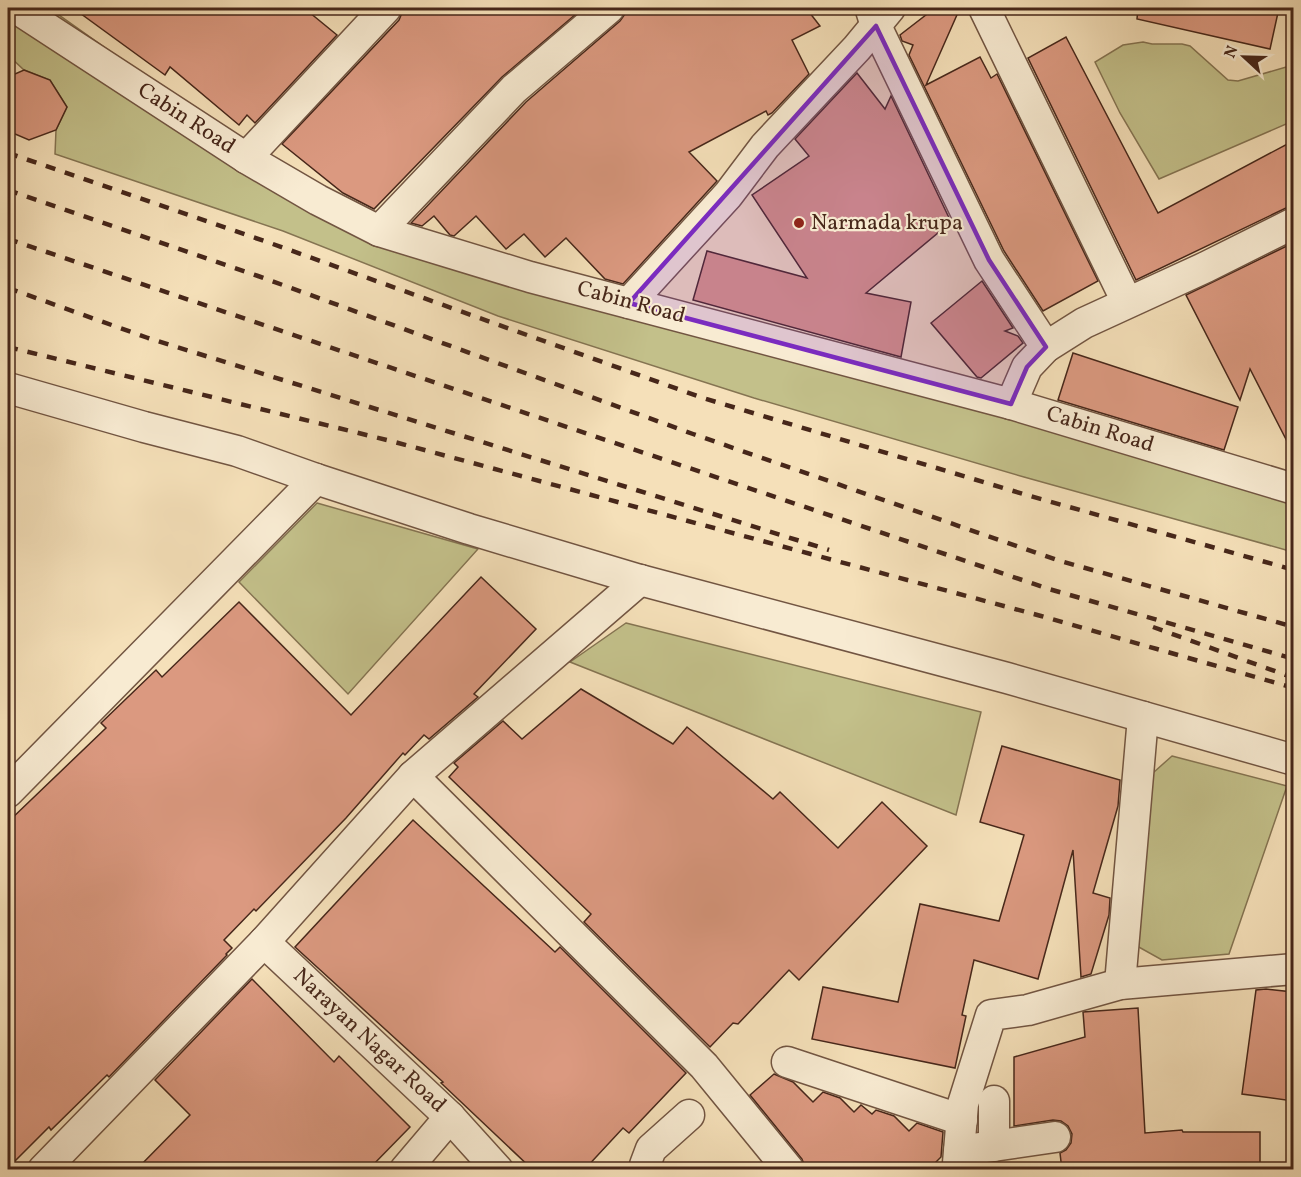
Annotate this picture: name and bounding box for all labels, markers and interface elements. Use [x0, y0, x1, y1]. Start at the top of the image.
north arrow [1214, 27, 1274, 87]
text: N [1220, 42, 1244, 62]
street label: Cabin Road [131, 76, 241, 162]
place label: Narmada krupa [811, 208, 963, 239]
marker: Narmada krupa [792, 216, 806, 230]
street label: Cabin Road [573, 274, 689, 332]
street label: Cabin Road [1042, 399, 1158, 461]
street label: Narayan Nagar Road [285, 961, 453, 1121]

